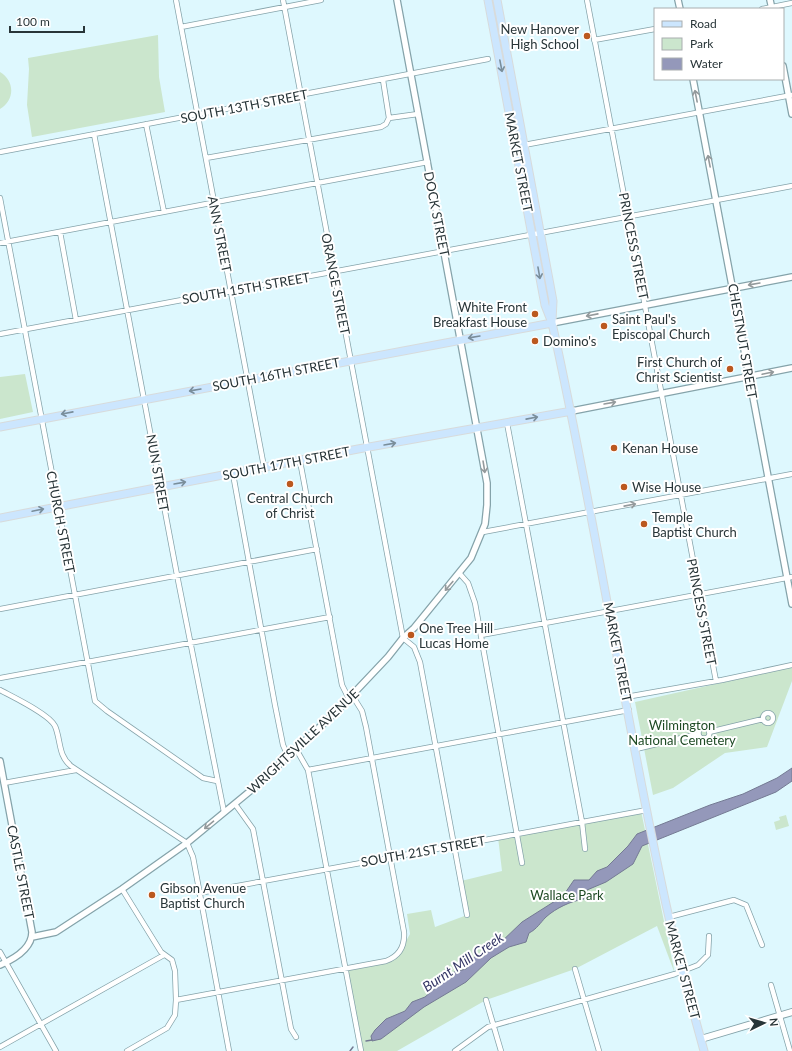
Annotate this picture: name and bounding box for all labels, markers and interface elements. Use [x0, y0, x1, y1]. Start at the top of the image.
scale bar [10, 8, 84, 34]
legend [654, 8, 784, 80]
text: 100 m [16, 14, 50, 29]
text: Road [690, 16, 717, 31]
place label: New Hanover High School [500, 21, 579, 52]
marker: New Hanover High School [582, 31, 592, 41]
text: Park [690, 36, 714, 51]
text: Water [690, 56, 723, 71]
one-way arrow [497, 59, 505, 72]
street label: SOUTH 13TH STREET [179, 86, 309, 126]
one-way arrow [692, 89, 700, 102]
street label: MARKET STREET [501, 111, 537, 214]
one-way arrow [705, 155, 713, 168]
street label: DOCK STREET [421, 170, 453, 258]
street label: PRINCESS STREET [616, 191, 652, 301]
street label: ANN STREET [205, 194, 235, 274]
street label: ORANGE STREET [318, 232, 354, 336]
one-way arrow [536, 266, 544, 279]
street label: SOUTH 15TH STREET [181, 269, 311, 307]
one-way arrow [748, 281, 761, 289]
street label: CHESTNUT STREET [725, 282, 761, 400]
place label: White Front Breakfast House [433, 299, 527, 330]
marker: White Front Breakfast House [530, 309, 540, 319]
place label: Saint Paul's Episcopal Church [612, 311, 710, 342]
one-way arrow [586, 312, 599, 320]
marker: Saint Paul's Episcopal Church [599, 321, 609, 331]
one-way arrow [468, 333, 481, 341]
place label: Domino's [543, 333, 597, 349]
marker: Domino's [530, 336, 540, 346]
street label: SOUTH 16TH STREET [211, 354, 341, 394]
place label: First Church of Christ Scientist [636, 354, 722, 385]
marker: First Church of Christ Scientist [725, 364, 735, 374]
one-way arrow [761, 369, 774, 377]
one-way arrow [189, 386, 202, 394]
one-way arrow [603, 399, 616, 407]
one-way arrow [61, 410, 74, 418]
one-way arrow [525, 414, 538, 422]
street label: NUN STREET [143, 433, 173, 513]
one-way arrow [383, 440, 396, 448]
place label: Kenan House [622, 440, 698, 456]
street label: SOUTH 17TH STREET [221, 443, 351, 483]
marker: Kenan House [609, 443, 619, 453]
one-way arrow [480, 460, 488, 473]
street label: CHURCH STREET [43, 470, 79, 575]
one-way arrow [173, 479, 186, 487]
marker: Central Church of Christ [285, 479, 295, 489]
place label: Wise House [632, 479, 701, 495]
marker: Wise House [619, 482, 629, 492]
place label: Central Church of Christ [247, 490, 333, 521]
one-way arrow [623, 500, 636, 508]
one-way arrow [31, 506, 44, 514]
place label: Temple Baptist Church [652, 509, 737, 540]
marker: Temple Baptist Church [639, 519, 649, 529]
street label: PRINCESS STREET [684, 557, 720, 667]
one-way arrow [445, 581, 454, 591]
street label: MARKET STREET [600, 601, 636, 704]
place label: One Tree Hill Lucas Home [419, 620, 493, 651]
marker: One Tree Hill Lucas Home [406, 630, 416, 640]
street label: WRIGHTSVILLE AVENUE [244, 685, 362, 797]
park label: Wilmington National Cemetery [628, 717, 736, 748]
one-way arrow [203, 820, 214, 829]
street label: CASTLE STREET [4, 824, 38, 921]
street label: SOUTH 21ST STREET [359, 832, 487, 870]
place label: Gibson Avenue Baptist Church [160, 880, 246, 911]
park label: Wallace Park [530, 887, 604, 903]
marker: Gibson Avenue Baptist Church [147, 890, 157, 900]
street label: MARKET STREET [662, 919, 704, 1021]
water label: Burnt Mill Creek [419, 928, 507, 995]
north arrow [744, 1003, 784, 1043]
text: N [768, 1017, 781, 1027]

